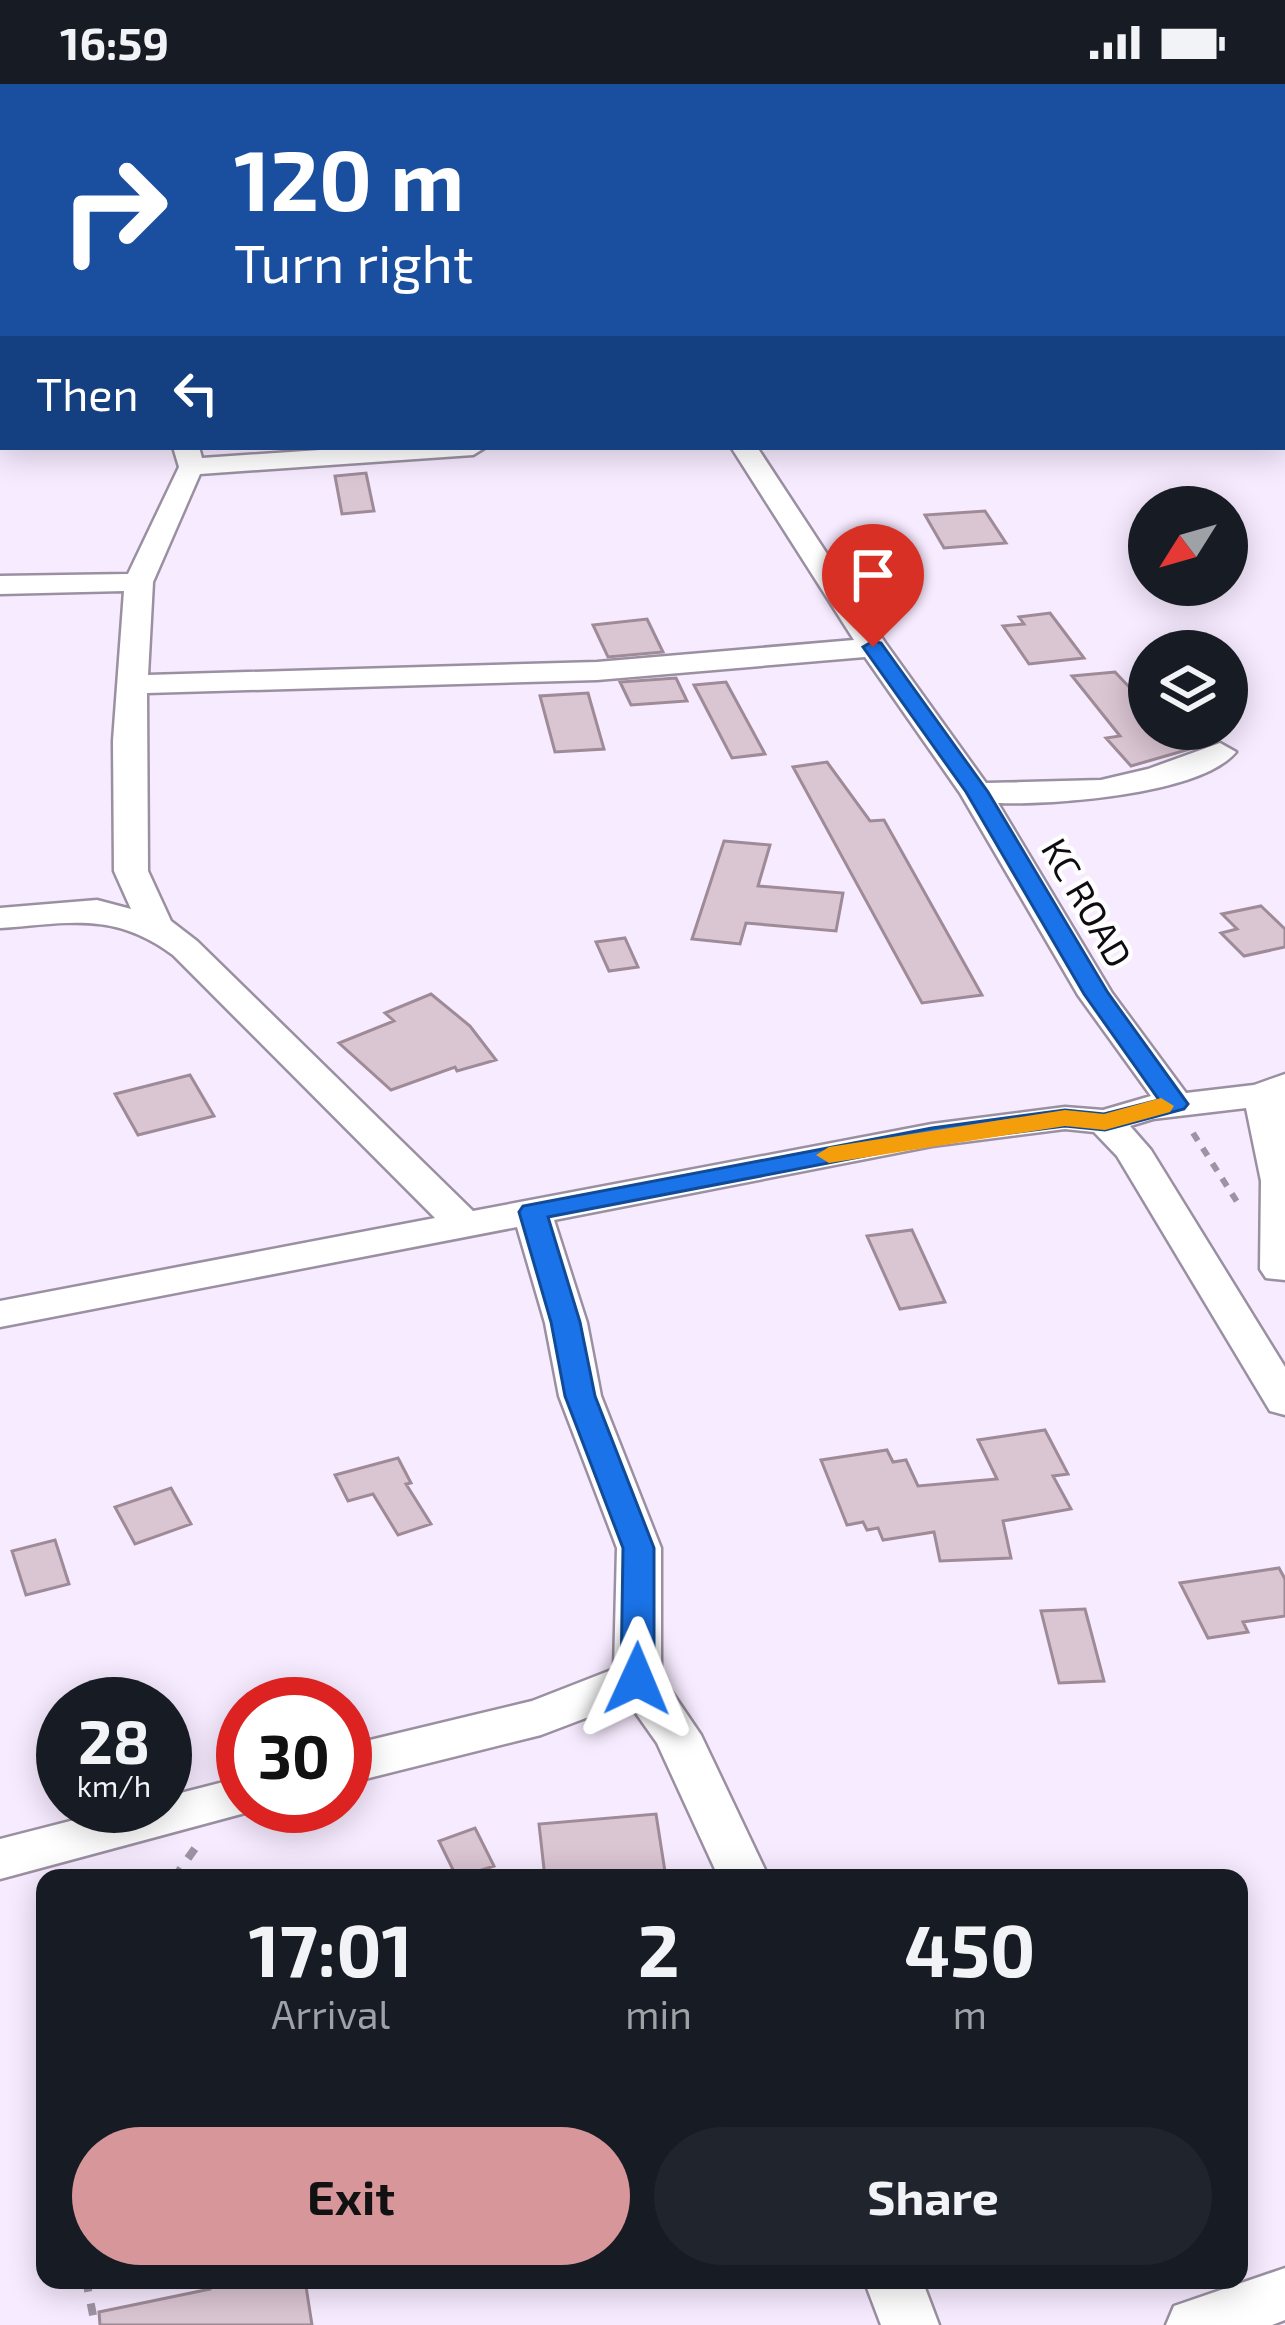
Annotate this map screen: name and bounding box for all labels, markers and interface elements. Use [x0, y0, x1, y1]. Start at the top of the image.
text: 16:59 [60, 15, 169, 69]
text: 120 m [234, 127, 464, 228]
icon: right [36, 132, 192, 288]
text: Turn right [234, 229, 474, 294]
icon: left [163, 360, 229, 426]
text: Then [36, 366, 139, 420]
north arrow [1128, 486, 1248, 606]
map controls [1128, 486, 1248, 750]
pin [822, 524, 924, 647]
icon: arrive [840, 542, 906, 608]
button: layers [1128, 630, 1248, 750]
street label: KC ROAD [1034, 830, 1142, 974]
position arrow [574, 1616, 700, 1742]
speed limit sign: 30 [216, 1677, 372, 1833]
text: 28 [78, 1704, 150, 1776]
text: km/h [77, 1767, 151, 1803]
text: 17:01 [249, 1905, 413, 1991]
text: 2 [638, 1905, 679, 1991]
text: 450 [904, 1905, 1035, 1991]
text: Arrival [271, 1990, 390, 2037]
text: min [625, 1990, 692, 2037]
text: m [953, 1990, 987, 2037]
button: Exit [72, 2127, 630, 2265]
button: Share [654, 2127, 1212, 2265]

